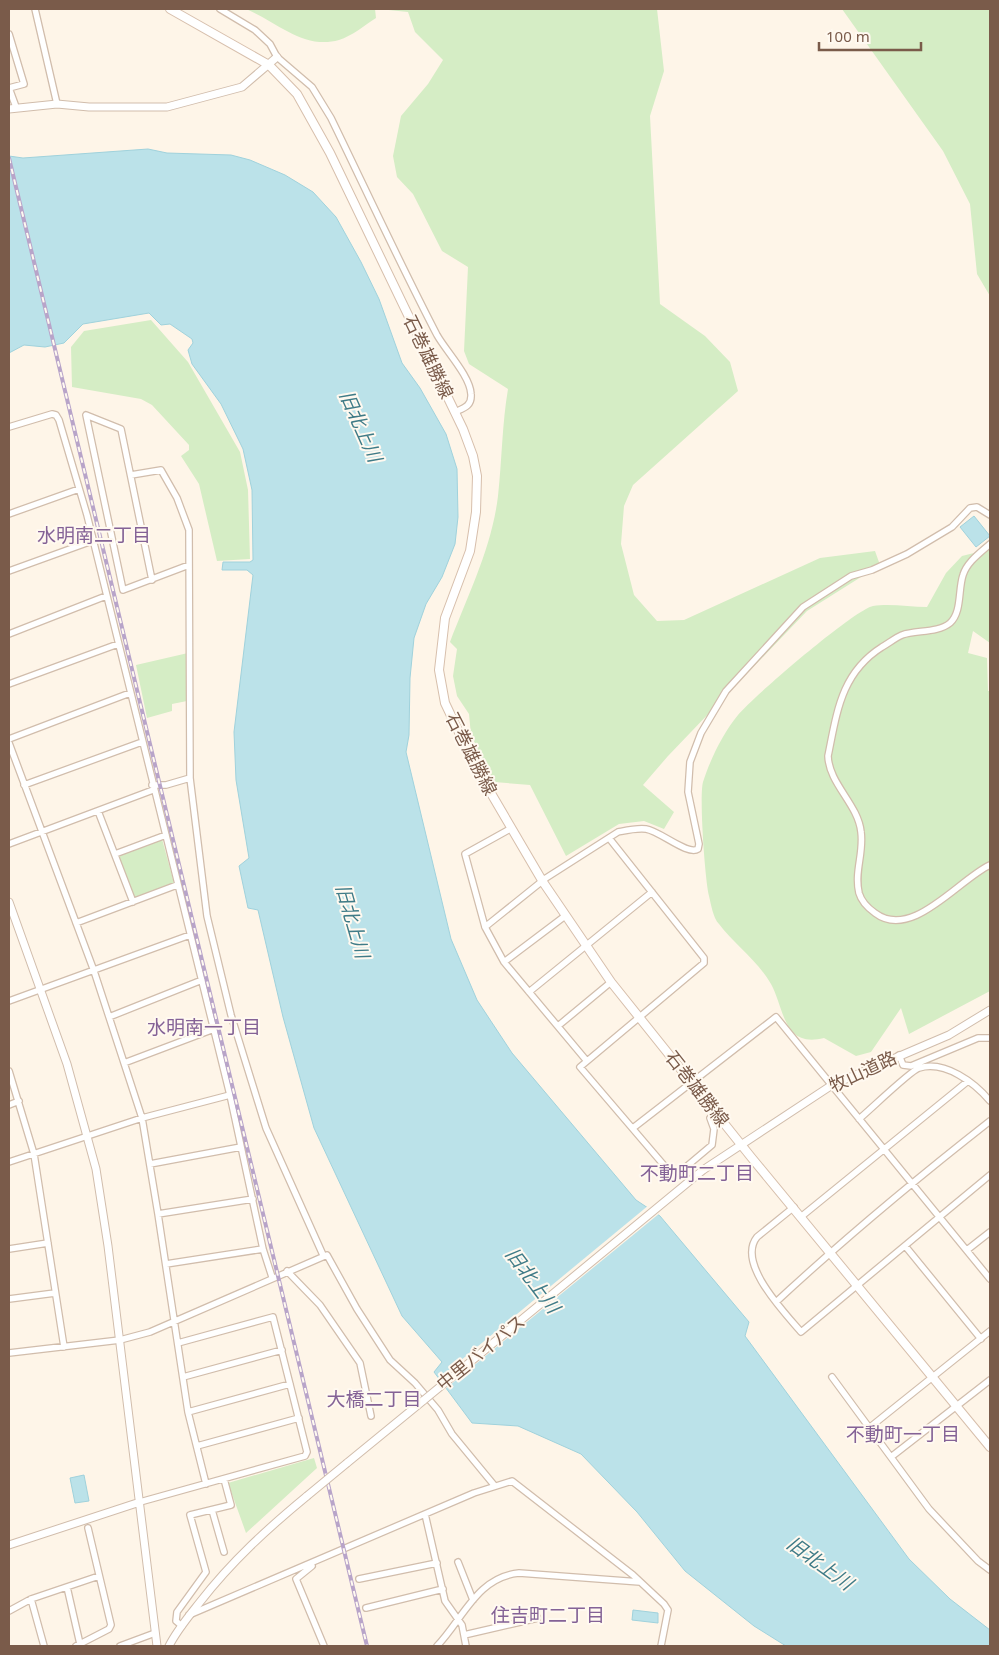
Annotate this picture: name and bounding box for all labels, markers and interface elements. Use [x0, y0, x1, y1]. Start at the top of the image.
scale bar [819, 20, 922, 52]
text: 100 m [826, 26, 870, 46]
street label: 石巻雄勝線 [398, 311, 459, 402]
water label: 旧北上川 [334, 386, 389, 468]
district label: 水明南二丁目 [37, 522, 151, 548]
street label: 石巻雄勝線 [441, 708, 503, 799]
water label: 旧北上川 [330, 881, 377, 963]
district label: 水明南一丁目 [147, 1014, 261, 1040]
street label: 牧山道路 [825, 1045, 900, 1097]
street label: 石巻雄勝線 [661, 1046, 735, 1131]
district label: 不動町二丁目 [640, 1160, 754, 1186]
water label: 旧北上川 [500, 1242, 567, 1320]
street label: 中里バイパス [431, 1309, 530, 1395]
district label: 大橋二丁目 [326, 1386, 422, 1412]
district label: 不動町一丁目 [846, 1421, 960, 1447]
water label: 旧北上川 [782, 1530, 860, 1597]
district label: 住吉町二丁目 [491, 1602, 605, 1628]

